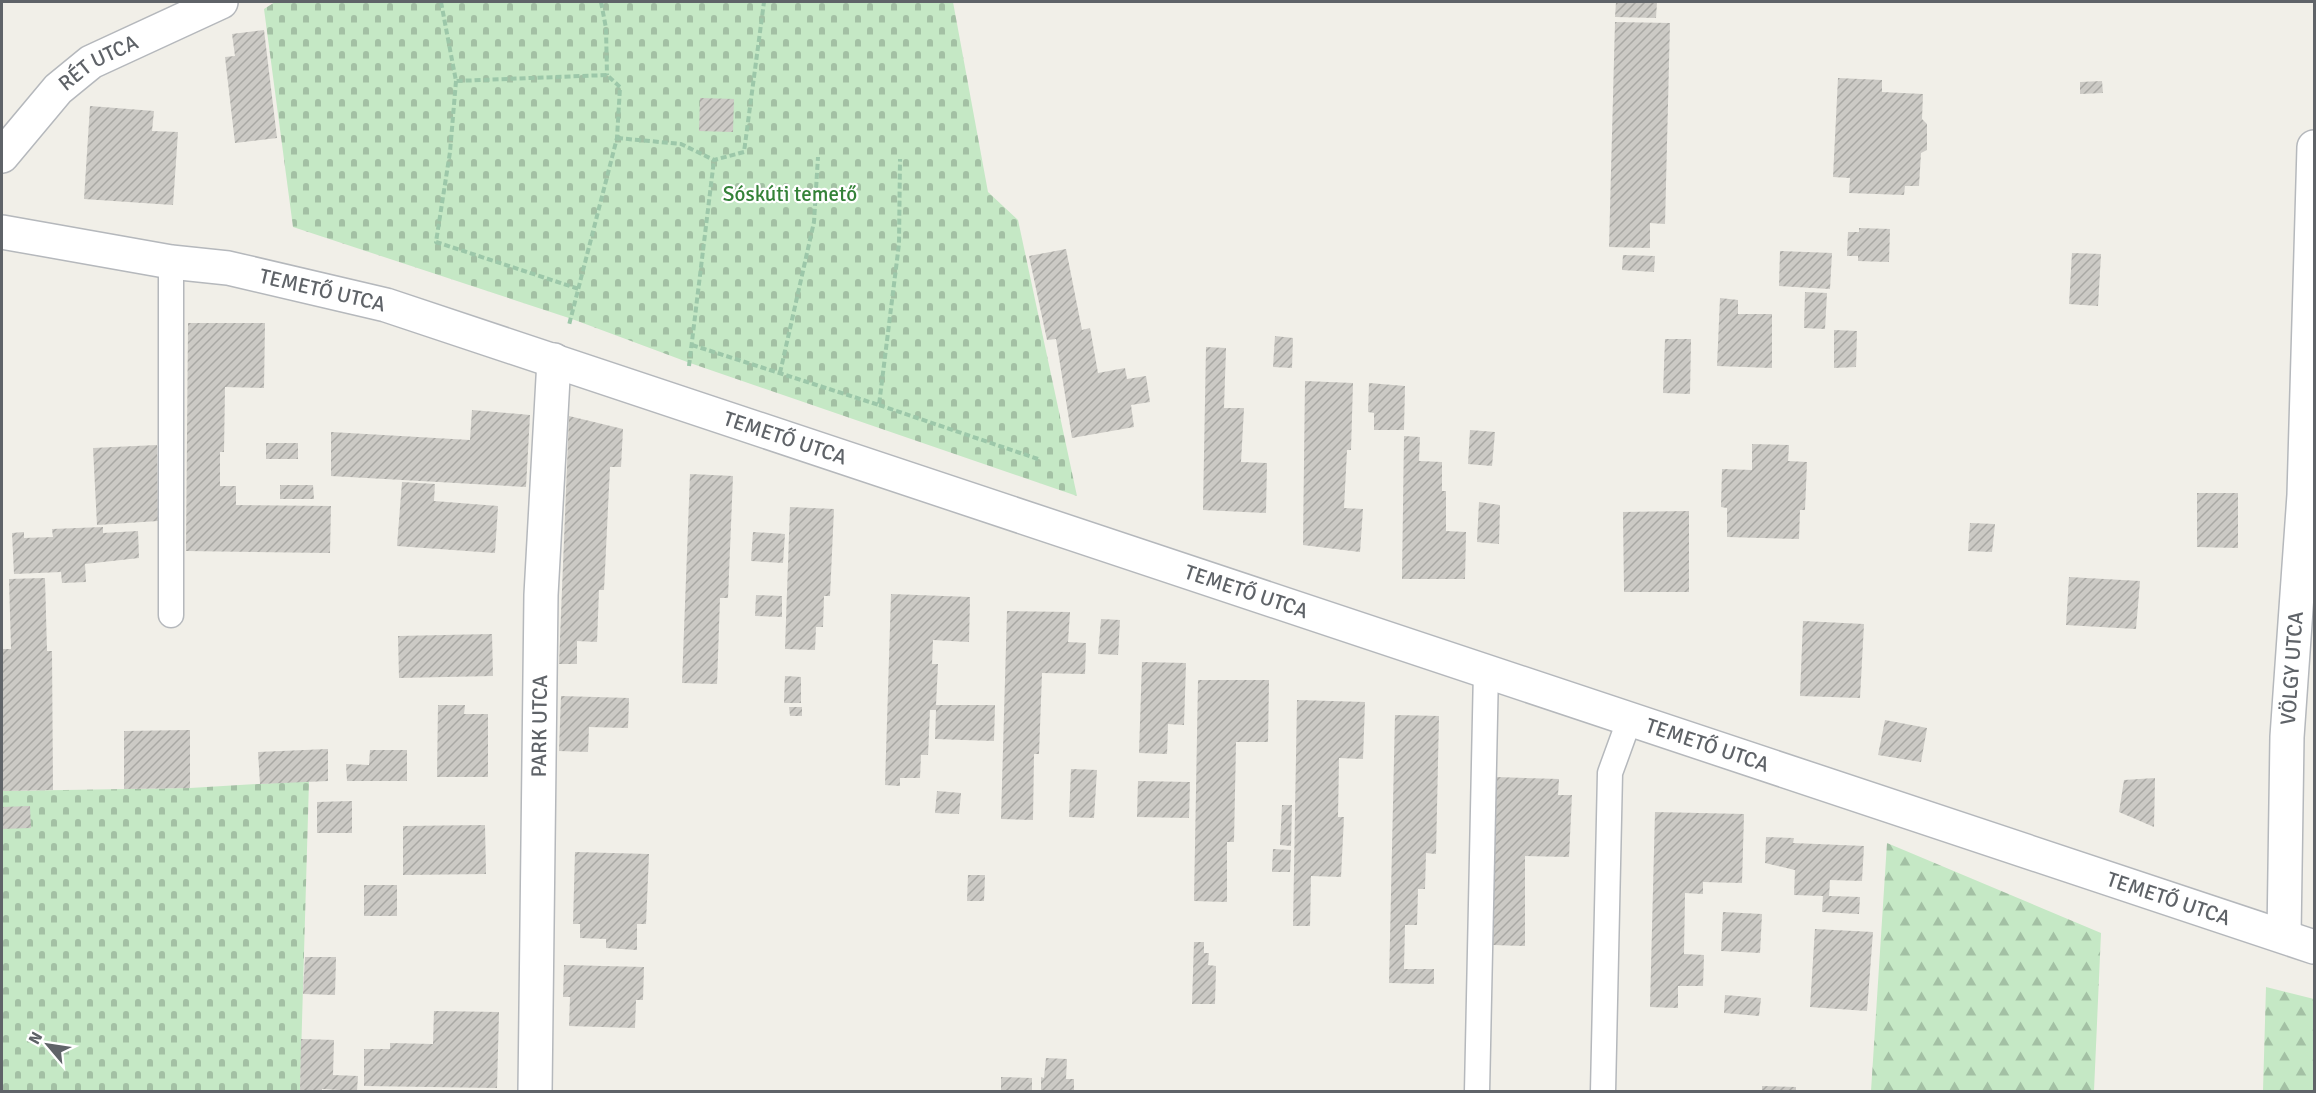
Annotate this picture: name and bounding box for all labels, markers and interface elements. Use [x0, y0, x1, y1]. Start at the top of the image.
street label: RÉT UTCA [53, 29, 142, 96]
park label: Sóskúti temető [723, 181, 857, 207]
street label: TEMETŐ UTCA [257, 263, 388, 317]
street label: TEMETŐ UTCA [720, 405, 850, 471]
street label: TEMETŐ UTCA [1181, 559, 1312, 624]
street label: VÖLGY UTCA [2275, 610, 2309, 726]
street label: PARK UTCA [526, 674, 553, 777]
street label: TEMETŐ UTCA [1642, 712, 1773, 778]
street label: TEMETŐ UTCA [2103, 866, 2234, 931]
north arrow [18, 1015, 78, 1075]
text: N [24, 1028, 47, 1048]

